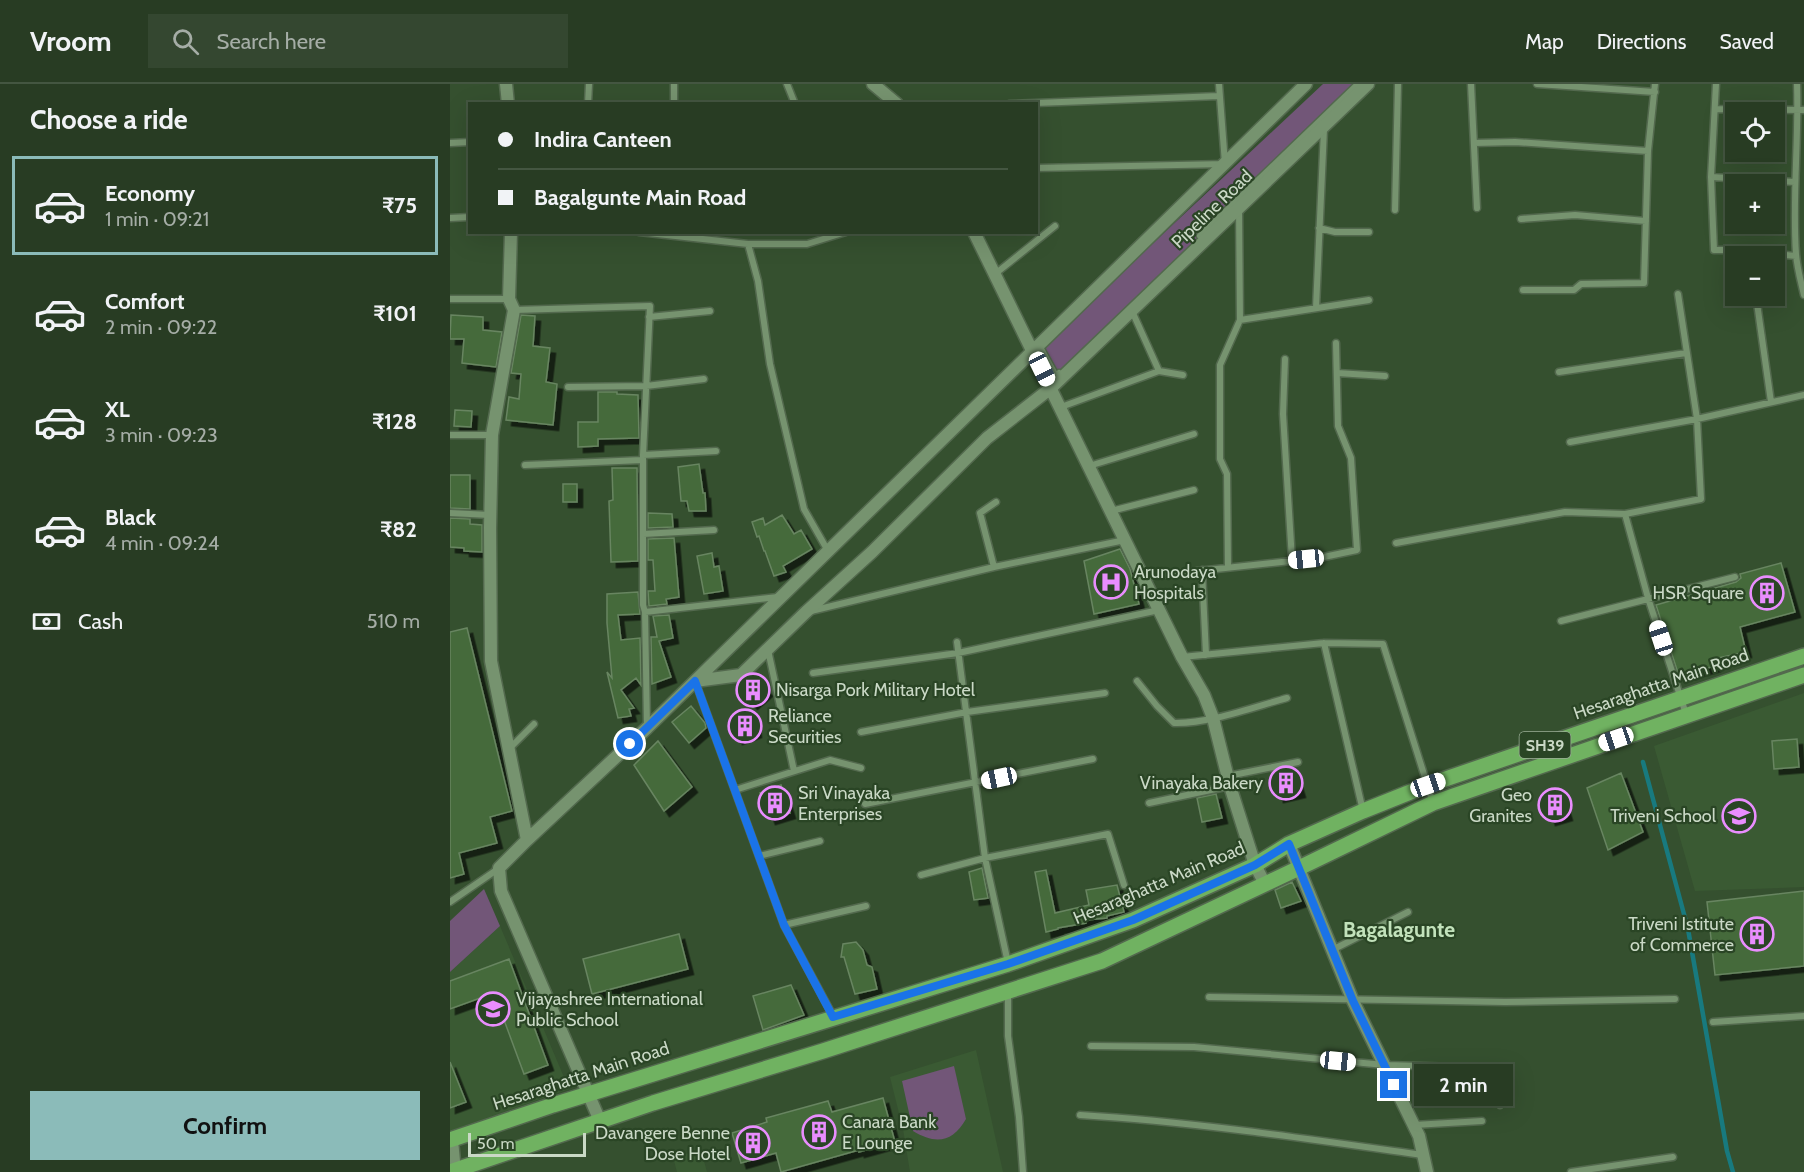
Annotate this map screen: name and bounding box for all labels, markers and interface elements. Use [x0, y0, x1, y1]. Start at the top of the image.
search box [148, 14, 568, 68]
text: Vroom [30, 24, 112, 58]
icon: search [169, 25, 202, 58]
text: Search here [217, 28, 326, 55]
text: Map [1525, 29, 1564, 54]
text: Directions [1597, 29, 1686, 54]
text: Saved [1719, 29, 1774, 54]
map controls [1725, 102, 1785, 306]
button: locate [1725, 102, 1785, 162]
text: Choose a ride [30, 103, 188, 136]
text: Indira Canteen [534, 126, 672, 153]
street label: Pipeline Road [1167, 165, 1257, 253]
button: + [1725, 174, 1785, 234]
icon: car [33, 179, 87, 233]
text: Economy [105, 180, 195, 207]
text: Bagalgunte Main Road [534, 184, 746, 211]
text: ₹75 [382, 192, 417, 219]
text: 1 min · 09:21 [105, 207, 209, 231]
button: − [1725, 246, 1785, 306]
icon: car [33, 287, 87, 341]
text: Comfort [105, 288, 184, 315]
text: ₹101 [373, 300, 417, 327]
text: 2 min · 09:22 [105, 315, 217, 339]
car [1026, 349, 1058, 389]
icon: car [33, 395, 87, 449]
text: XL [105, 396, 130, 423]
text: ₹128 [372, 408, 417, 435]
text: 3 min · 09:23 [105, 423, 218, 447]
icon: car [33, 503, 87, 557]
text: Black [105, 504, 156, 531]
text: ₹82 [380, 516, 417, 543]
text: 4 min · 09:24 [105, 531, 219, 555]
car [1287, 548, 1325, 570]
place label: Arunodaya Hospitals [1134, 561, 1216, 604]
hospital icon: Arunodaya Hospitals [1093, 564, 1129, 600]
building icon: HSR Square [1749, 575, 1785, 611]
place label: HSR Square [1653, 582, 1744, 604]
icon: cash [30, 605, 63, 638]
text: Cash [78, 608, 123, 635]
text: 510 m [367, 609, 420, 633]
car [1647, 618, 1675, 658]
street label: Hesaraghatta Main Road [1570, 644, 1752, 724]
building icon: Nisarga Pork Military Hotel [735, 672, 771, 708]
place label: Nisarga Pork Military Hotel [776, 679, 976, 701]
place label: Reliance Securities [768, 705, 841, 748]
building icon: Reliance Securities [727, 708, 763, 744]
car [1596, 725, 1636, 753]
route start [616, 730, 643, 757]
road number: SH39 [1520, 732, 1570, 758]
car [980, 765, 1018, 791]
building icon: Vinayaka Bakery [1268, 765, 1304, 801]
car [1408, 771, 1448, 799]
place label: Vinayaka Bakery [1140, 772, 1263, 794]
place label: Sri Vinayaka Enterprises [798, 782, 890, 825]
place label: Geo Granites [1469, 784, 1532, 827]
building icon: Sri Vinayaka Enterprises [757, 785, 793, 821]
building icon: Geo Granites [1537, 787, 1573, 823]
school or university icon: Triveni School [1721, 798, 1757, 834]
place label: Triveni School [1610, 805, 1717, 827]
street label: Hesaraghatta Main Road [1070, 837, 1248, 929]
place label: Triveni Istitute of Commerce [1628, 913, 1734, 956]
building icon: Triveni Istitute of Commerce [1739, 916, 1775, 952]
district label: Bagalagunte [1343, 917, 1455, 942]
place label: Vijayashree International Public School [516, 988, 704, 1031]
school or university icon: Vijayashree International Public School [475, 991, 511, 1027]
street label: Hesaraghatta Main Road [490, 1037, 672, 1115]
car [1319, 1050, 1357, 1072]
callout: 2 min [1415, 1064, 1514, 1106]
route end [1380, 1071, 1407, 1098]
text: 2 min [1439, 1073, 1488, 1097]
button: Confirm [30, 1091, 420, 1160]
place label: Canara Bank E Lounge [842, 1111, 937, 1154]
building icon: Canara Bank E Lounge [801, 1114, 837, 1150]
place label: Davangere Benne Dose Hotel [595, 1122, 731, 1165]
building icon: Davangere Benne Dose Hotel [735, 1125, 771, 1161]
scale bar [468, 1130, 586, 1158]
text: 50 m [477, 1134, 514, 1153]

